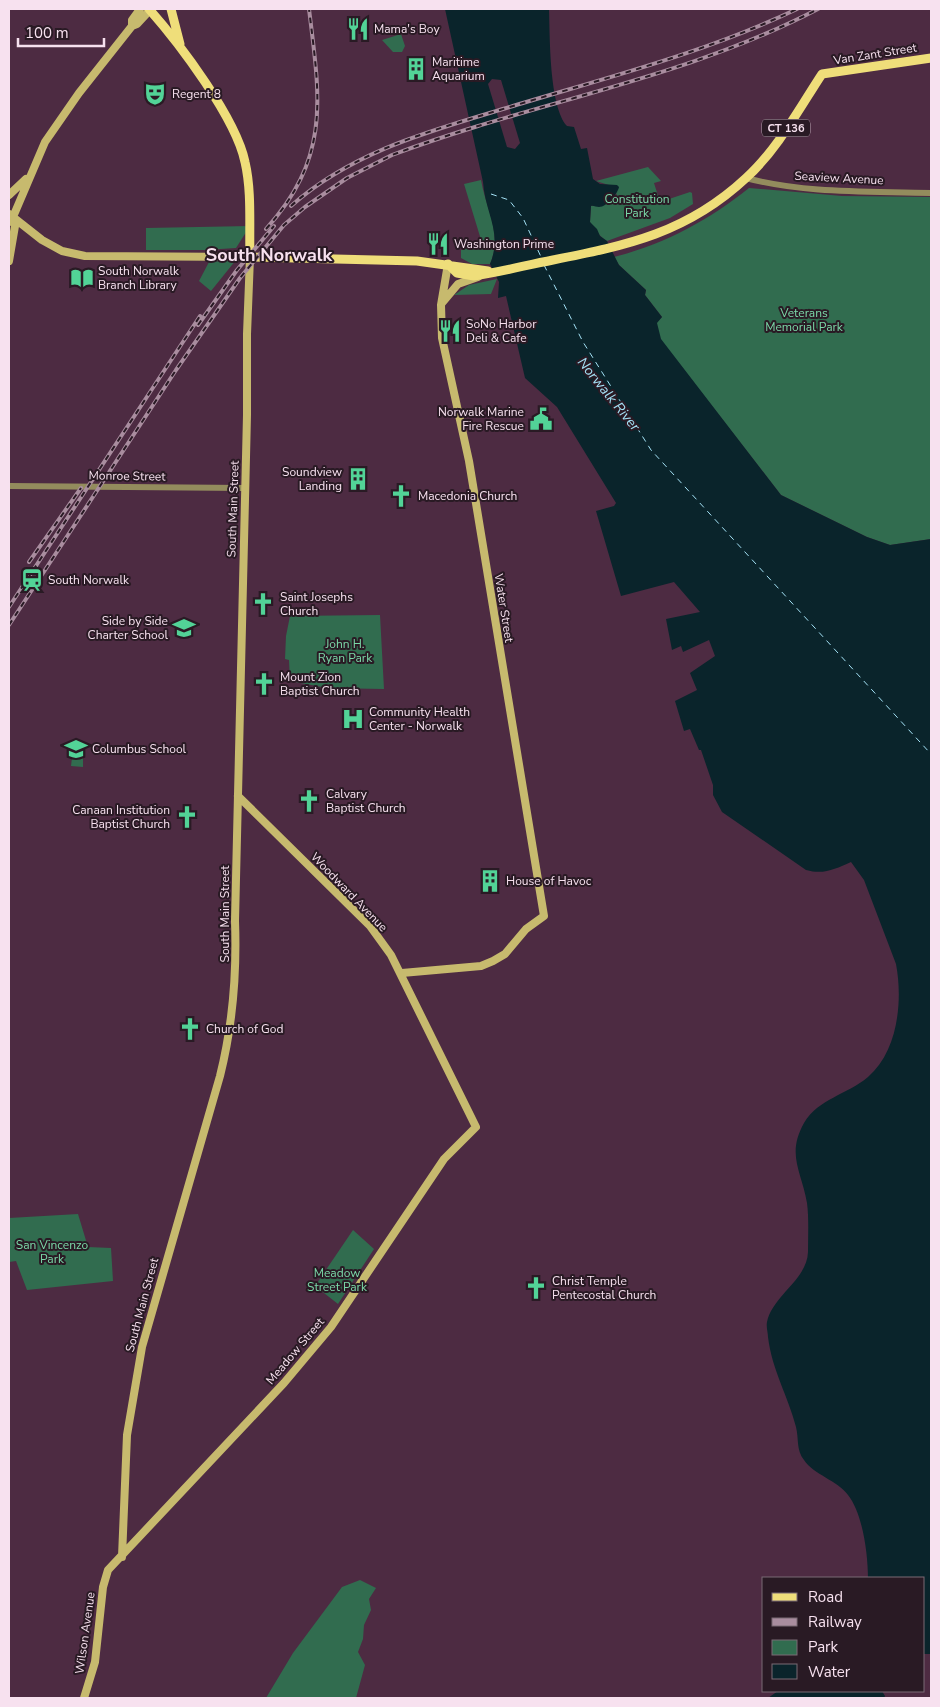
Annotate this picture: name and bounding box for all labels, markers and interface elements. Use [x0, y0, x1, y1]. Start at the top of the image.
scale bar [18, 15, 104, 47]
restaurant icon: Mama's Boy [345, 16, 371, 42]
place label: Mama's Boy [374, 21, 440, 37]
text: 100 m [25, 23, 69, 43]
street label: Van Zant Street [831, 39, 919, 69]
place label: Maritime Aquarium [432, 54, 485, 84]
building icon: Maritime Aquarium [403, 56, 429, 82]
theatre icon: Regent 8 [142, 81, 168, 107]
place label: Regent 8 [172, 86, 221, 102]
road number: CT 136 [762, 120, 810, 136]
street label: Seaview Avenue [794, 168, 884, 188]
park label: Constitution Park [604, 191, 670, 221]
restaurant icon: Washington Prime [425, 231, 451, 257]
place label: Washington Prime [454, 236, 554, 252]
district label: South Norwalk [206, 243, 332, 267]
place label: South Norwalk Branch Library [98, 263, 180, 293]
library icon: South Norwalk Branch Library [69, 265, 95, 291]
park label: Veterans Memorial Park [765, 305, 844, 335]
place label: SoNo Harbor Deli & Cafe [466, 316, 537, 346]
restaurant icon: SoNo Harbor Deli & Cafe [437, 318, 463, 344]
water label: Norwalk River [573, 354, 645, 436]
place label: Norwalk Marine Fire Rescue [438, 404, 524, 434]
public building icon: Norwalk Marine Fire Rescue [528, 406, 554, 432]
street label: South Main Street [223, 459, 243, 558]
place label: Soundview Landing [282, 464, 342, 494]
building icon: Soundview Landing [345, 466, 371, 492]
street label: Monroe Street [88, 467, 166, 485]
church icon: Macedonia Church [388, 483, 414, 509]
place label: Macedonia Church [418, 488, 517, 504]
station icon: South Norwalk [19, 567, 45, 593]
place label: South Norwalk [48, 572, 130, 588]
street label: Water Street [491, 572, 517, 644]
place label: Saint Josephs Church [280, 589, 353, 619]
church icon: Saint Josephs Church [250, 591, 276, 617]
place label: Side by Side Charter School [88, 613, 168, 643]
school or university icon: Side by Side Charter School [171, 615, 197, 641]
park label: John H. Ryan Park [318, 636, 373, 666]
place label: Mount Zion Baptist Church [280, 669, 360, 699]
church icon: Mount Zion Baptist Church [251, 671, 277, 697]
place label: Community Health Center - Norwalk [369, 704, 470, 734]
hospital icon: Community Health Center - Norwalk [340, 706, 366, 732]
school or university icon: Columbus School [63, 736, 89, 762]
place label: Columbus School [92, 741, 187, 757]
place label: Calvary Baptist Church [326, 786, 406, 816]
church icon: Calvary Baptist Church [296, 788, 322, 814]
place label: Canaan Institution Baptist Church [72, 802, 170, 832]
church icon: Canaan Institution Baptist Church [174, 804, 200, 830]
street label: Woodward Avenue [307, 849, 391, 935]
street label: South Main Street [217, 865, 233, 962]
building icon: House of Havoc [477, 868, 503, 894]
place label: House of Havoc [506, 873, 592, 889]
church icon: Church of God [177, 1016, 203, 1042]
place label: Church of God [206, 1021, 283, 1037]
park label: San Vincenzo Park [16, 1237, 88, 1267]
street label: South Main Street [122, 1255, 162, 1354]
park label: Meadow Street Park [307, 1265, 368, 1295]
place label: Christ Temple Pentecostal Church [552, 1273, 656, 1303]
church icon: Christ Temple Pentecostal Church [523, 1275, 549, 1301]
street label: Meadow Street [262, 1314, 328, 1388]
legend [762, 1577, 925, 1692]
text: Road [808, 1587, 843, 1607]
street label: Wilson Avenue [71, 1591, 99, 1675]
text: Railway [808, 1612, 862, 1632]
text: Park [808, 1637, 838, 1657]
text: Water [808, 1662, 851, 1682]

